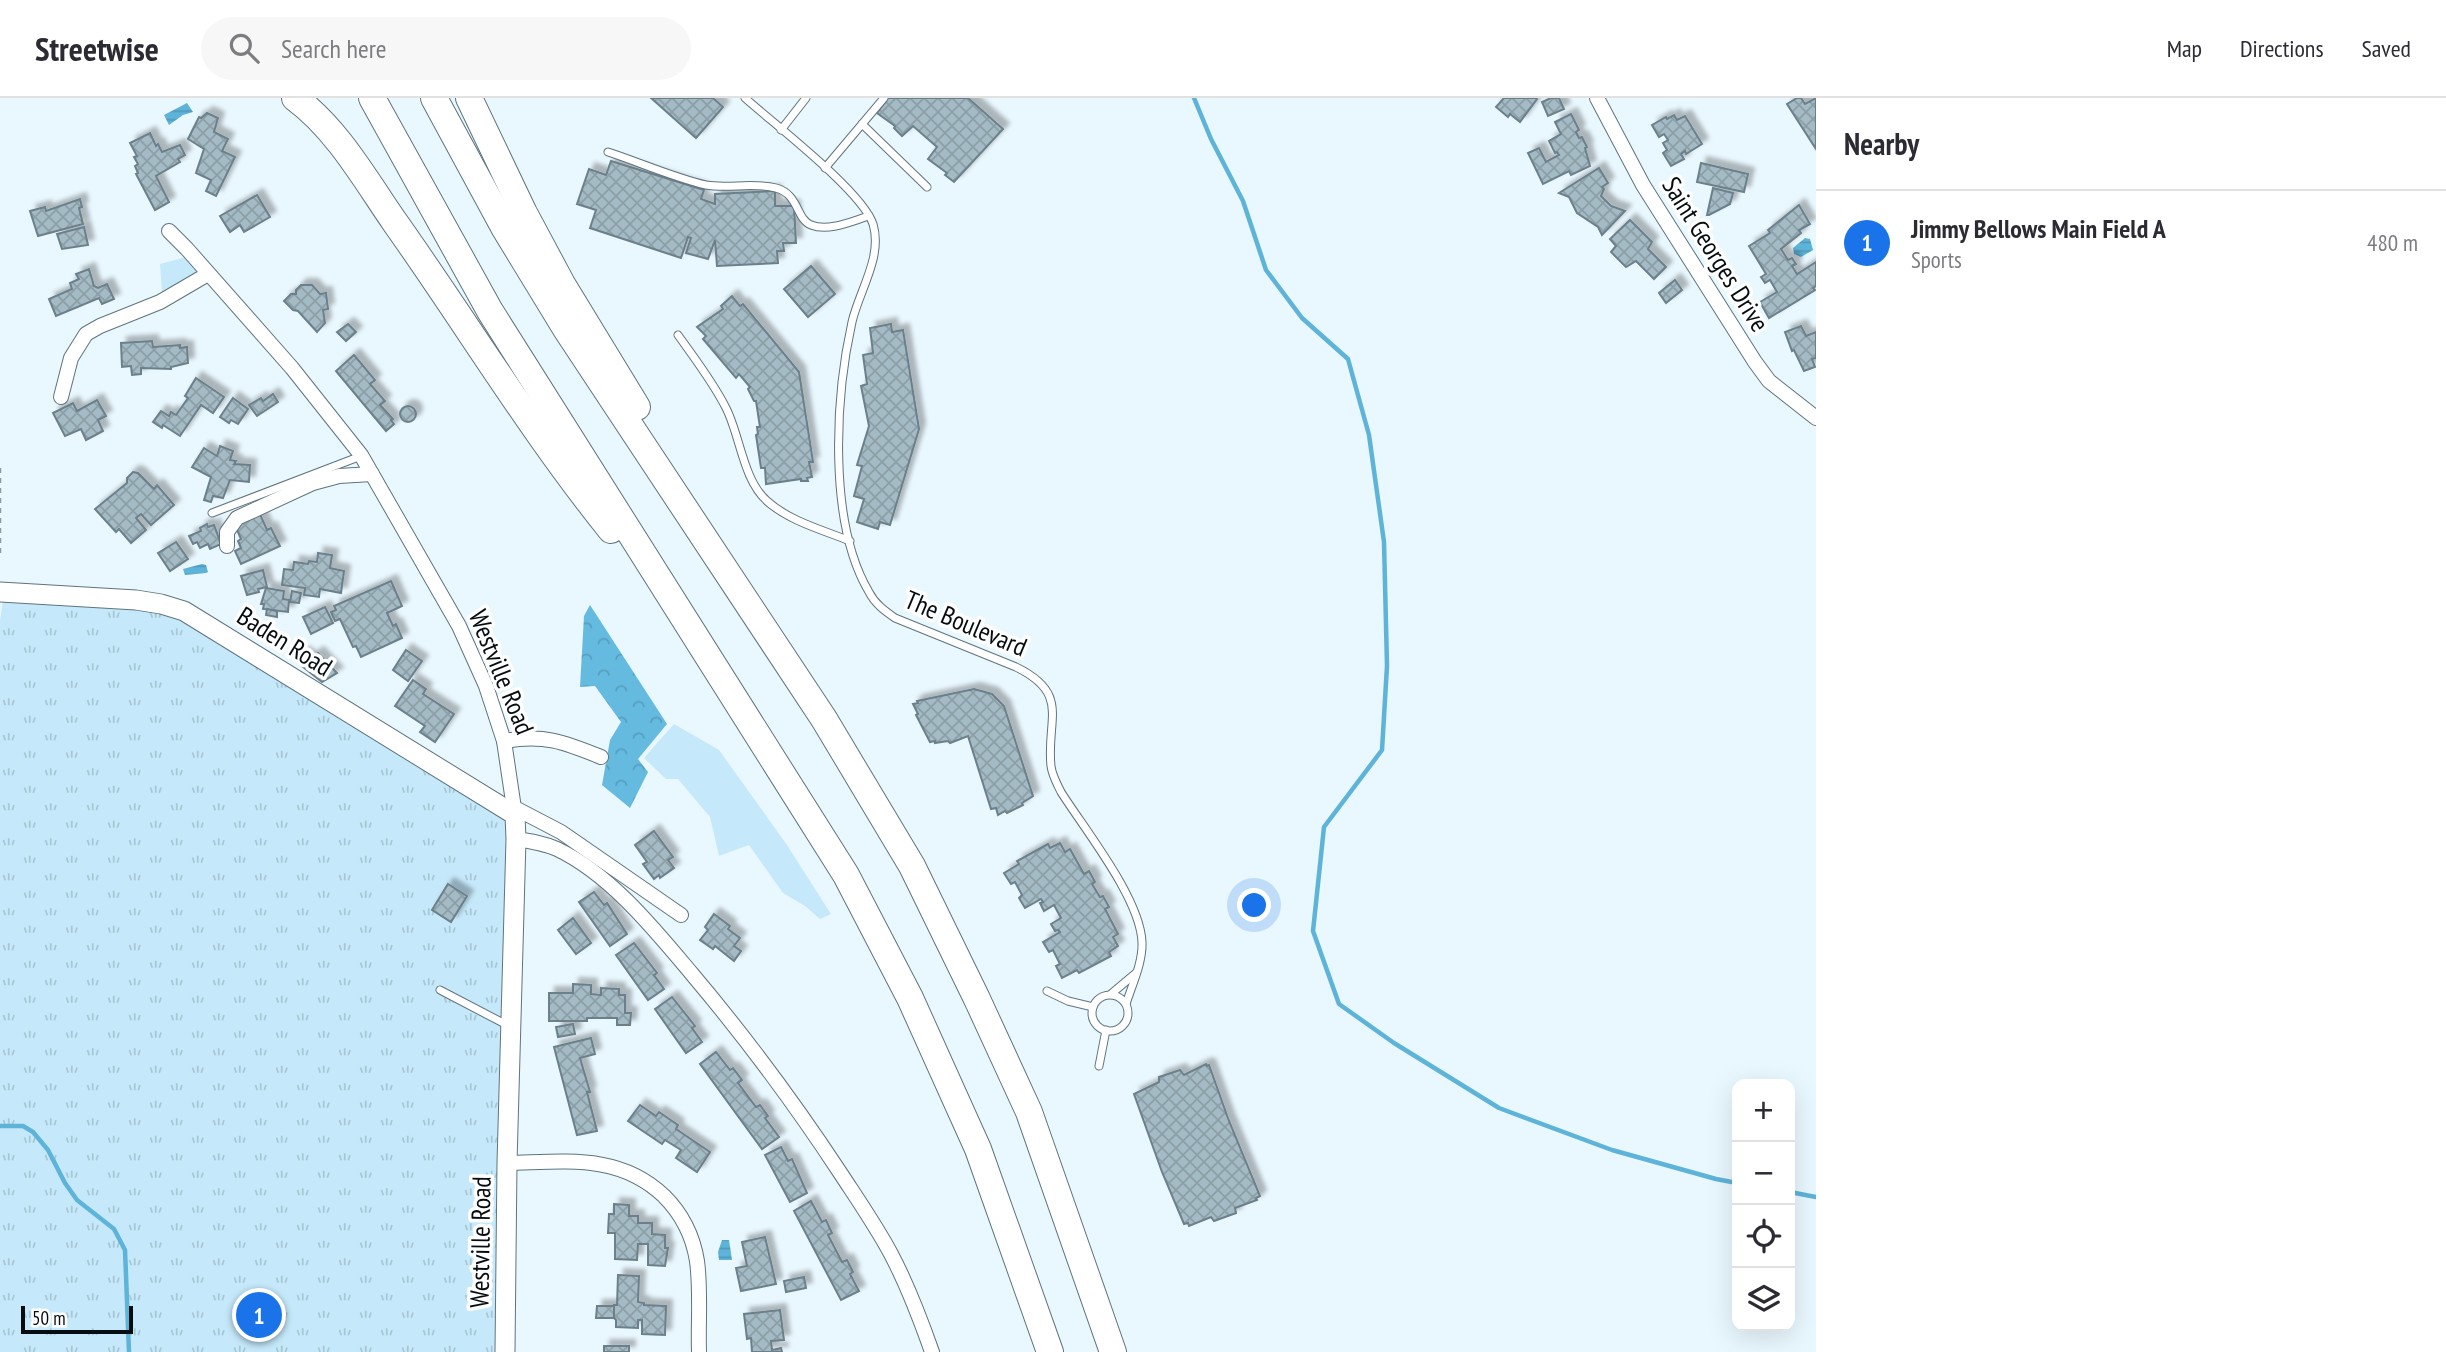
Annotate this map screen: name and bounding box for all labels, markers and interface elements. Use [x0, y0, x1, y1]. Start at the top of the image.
search box [201, 17, 691, 80]
text: Streetwise [35, 27, 159, 70]
icon: search [225, 29, 263, 67]
text: Search here [281, 32, 387, 65]
text: Map [2167, 33, 2202, 64]
text: Directions [2240, 33, 2324, 64]
text: Saved [2362, 33, 2411, 64]
text: Nearby [1844, 124, 1919, 163]
street label: Saint Georges Drive [1655, 170, 1777, 338]
text: Jimmy Bellows Main Field A [1911, 212, 2166, 245]
text: 1 [1862, 228, 1873, 257]
text: 480 m [2367, 228, 2418, 257]
text: Sports [1911, 245, 1962, 274]
street label: The Boulevard [900, 583, 1032, 663]
street label: Baden Road [231, 599, 339, 683]
street label: Westville Road [462, 605, 542, 739]
your location [1237, 888, 1271, 922]
map controls [1732, 1079, 1795, 1331]
button: + [1732, 1079, 1795, 1142]
button: − [1732, 1142, 1795, 1205]
street label: Westville Road [462, 1176, 498, 1308]
button: locate [1732, 1205, 1795, 1268]
button: layers [1732, 1268, 1795, 1331]
pin: 1 [236, 1289, 282, 1341]
scale bar [21, 1303, 133, 1335]
text: 50 m [32, 1306, 66, 1330]

